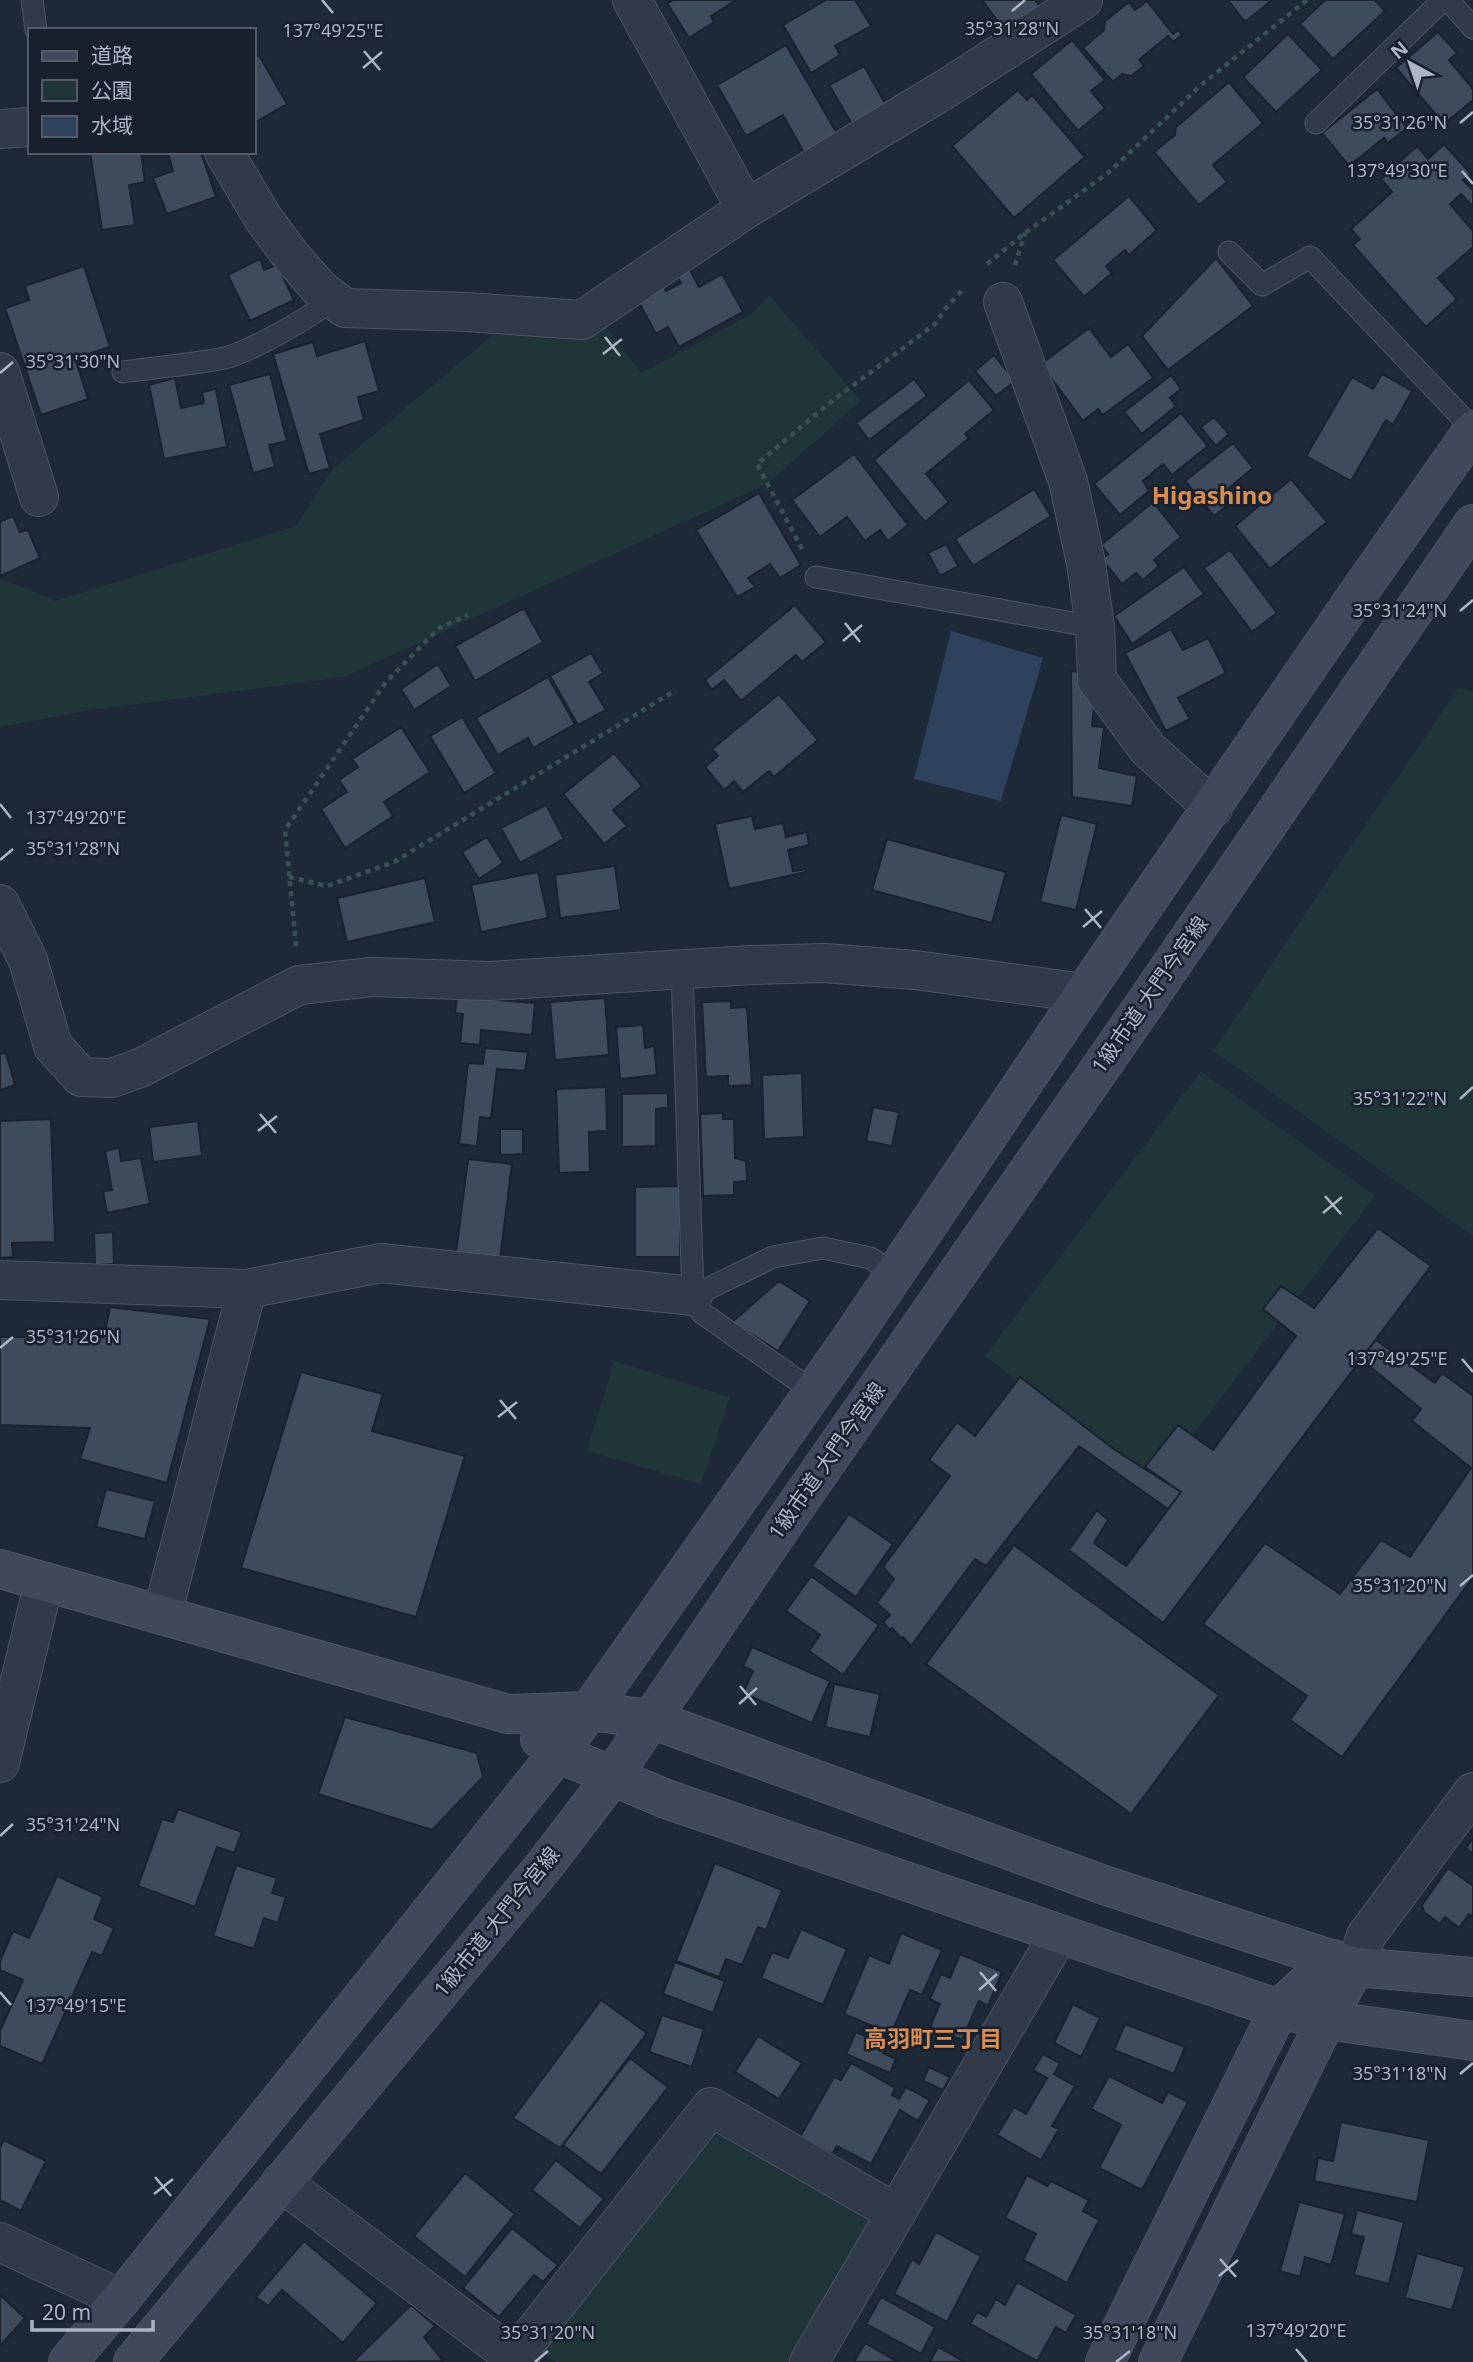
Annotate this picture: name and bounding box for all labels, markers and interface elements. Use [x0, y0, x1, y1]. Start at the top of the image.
text: 35°31'28"N [965, 16, 1059, 40]
text: 137°49'25"E [282, 18, 384, 42]
legend [28, 28, 256, 154]
north arrow [1375, 28, 1445, 98]
text: N [1385, 35, 1413, 65]
text: 道路 [91, 41, 133, 69]
text: 公園 [91, 76, 133, 104]
text: 35°31'26"N [1353, 110, 1447, 134]
text: 水域 [91, 111, 133, 139]
text: 137°49'30"E [1346, 158, 1448, 182]
text: 35°31'30"N [26, 349, 120, 373]
district label: Higashino [1152, 478, 1272, 511]
text: 35°31'24"N [1353, 598, 1447, 622]
text: 137°49'20"E [25, 805, 127, 829]
text: 35°31'28"N [26, 836, 120, 860]
street label: 1級市道 大門今宮線 [1085, 910, 1214, 1078]
text: 35°31'22"N [1353, 1086, 1447, 1110]
text: 35°31'26"N [26, 1324, 120, 1348]
text: 137°49'25"E [1346, 1346, 1448, 1370]
street label: 1級市道 大門今宮線 [762, 1376, 891, 1544]
text: 35°31'20"N [1353, 1573, 1447, 1597]
text: 35°31'24"N [26, 1812, 120, 1836]
street label: 1級市道 大門今宮線 [427, 1840, 565, 2002]
text: 137°49'15"E [25, 1993, 127, 2017]
district label: 高羽町三丁目 [864, 2022, 1002, 2054]
text: 35°31'18"N [1353, 2061, 1447, 2085]
scale bar [32, 2288, 152, 2332]
text: 20 m [42, 2298, 91, 2326]
text: 137°49'20"E [1245, 2318, 1347, 2342]
text: 35°31'20"N [501, 2320, 595, 2344]
text: 35°31'18"N [1083, 2320, 1177, 2344]

